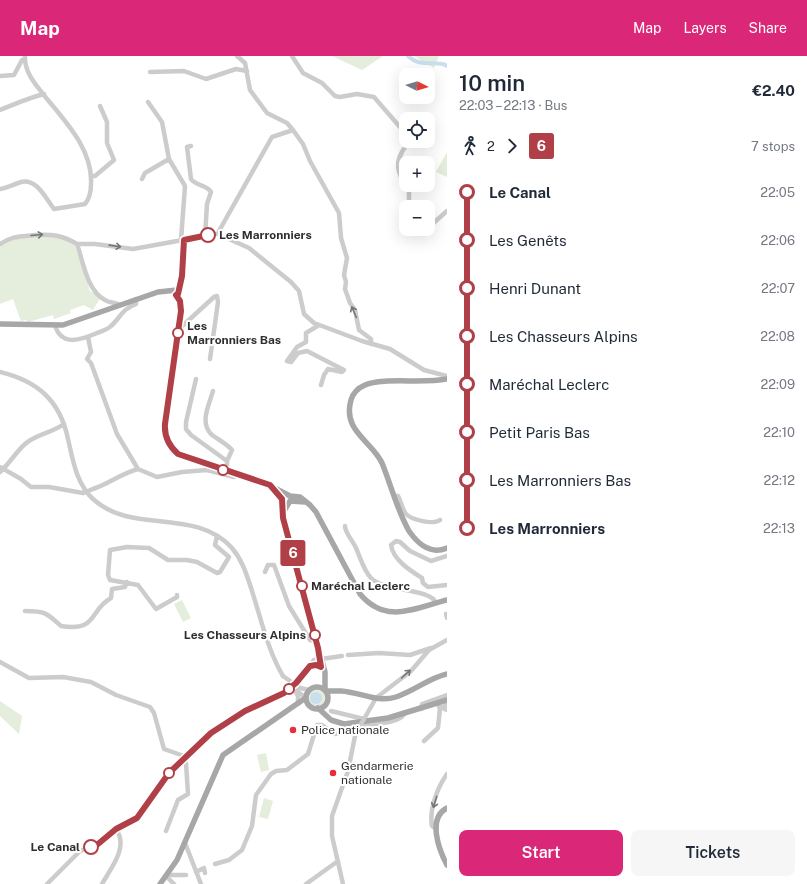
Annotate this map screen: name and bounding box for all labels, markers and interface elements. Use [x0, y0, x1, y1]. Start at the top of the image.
text: Map [20, 17, 60, 39]
text: Map [633, 20, 661, 36]
text: Layers [683, 20, 727, 36]
text: Share [749, 20, 787, 36]
north arrow [399, 68, 435, 104]
map controls [399, 68, 435, 236]
text: 10 min [459, 70, 525, 96]
text: €2.40 [752, 82, 795, 99]
text: 22:03 – 22:13 · Bus [459, 98, 567, 113]
button: locate [399, 112, 435, 148]
icon: walk [459, 135, 481, 157]
icon: forward [501, 135, 523, 157]
text: 6 [537, 138, 546, 154]
text: 2 [487, 139, 495, 154]
text: 7 stops [751, 139, 795, 154]
button: + [399, 156, 435, 192]
text: Le Canal [489, 184, 551, 201]
text: 22:05 [760, 185, 795, 200]
button: − [399, 200, 435, 236]
marker: Les Marronniers [200, 227, 216, 243]
place label: Les Marronniers [219, 228, 312, 242]
one-way arrow [30, 231, 43, 238]
text: Les Genêts [489, 232, 567, 249]
text: 22:06 [761, 233, 795, 248]
one-way arrow [108, 242, 121, 250]
text: Henri Dunant [489, 280, 581, 297]
text: 22:07 [761, 281, 795, 296]
one-way arrow [350, 306, 358, 318]
place label: Les Marronniers Bas [187, 319, 281, 347]
marker: Les Marronniers Bas [172, 327, 184, 339]
text: Les Chasseurs Alpins [489, 328, 638, 345]
text: 22:08 [760, 329, 795, 344]
text: Maréchal Leclerc [489, 376, 609, 393]
text: 22:09 [761, 377, 795, 392]
text: Petit Paris Bas [489, 424, 590, 441]
text: 22:10 [763, 425, 795, 440]
unlabelled marker [217, 464, 229, 476]
text: Les Marronniers Bas [489, 472, 631, 489]
text: 22:12 [764, 473, 795, 488]
text: Les Marronniers [489, 520, 605, 537]
text: 22:13 [763, 521, 795, 536]
line badge: 6 [280, 540, 306, 566]
text: 6 [288, 545, 298, 561]
place label: Maréchal Leclerc [311, 579, 410, 593]
marker: Maréchal Leclerc [296, 580, 308, 592]
place label: Les Chasseurs Alpins [184, 628, 306, 642]
marker: Les Chasseurs Alpins [309, 629, 321, 641]
one-way arrow [401, 670, 412, 679]
unlabelled marker [283, 683, 295, 695]
place label: Police nationale [301, 723, 390, 737]
marker: Police nationale [288, 725, 298, 735]
place label: Gendarmerie nationale [341, 759, 414, 787]
unlabelled marker [163, 767, 175, 779]
marker: Gendarmerie nationale [328, 768, 338, 778]
one-way arrow [431, 795, 438, 808]
button: Start [459, 830, 623, 876]
button: Tickets [631, 830, 795, 876]
marker: Le Canal [83, 839, 99, 855]
place label: Le Canal [31, 840, 80, 854]

